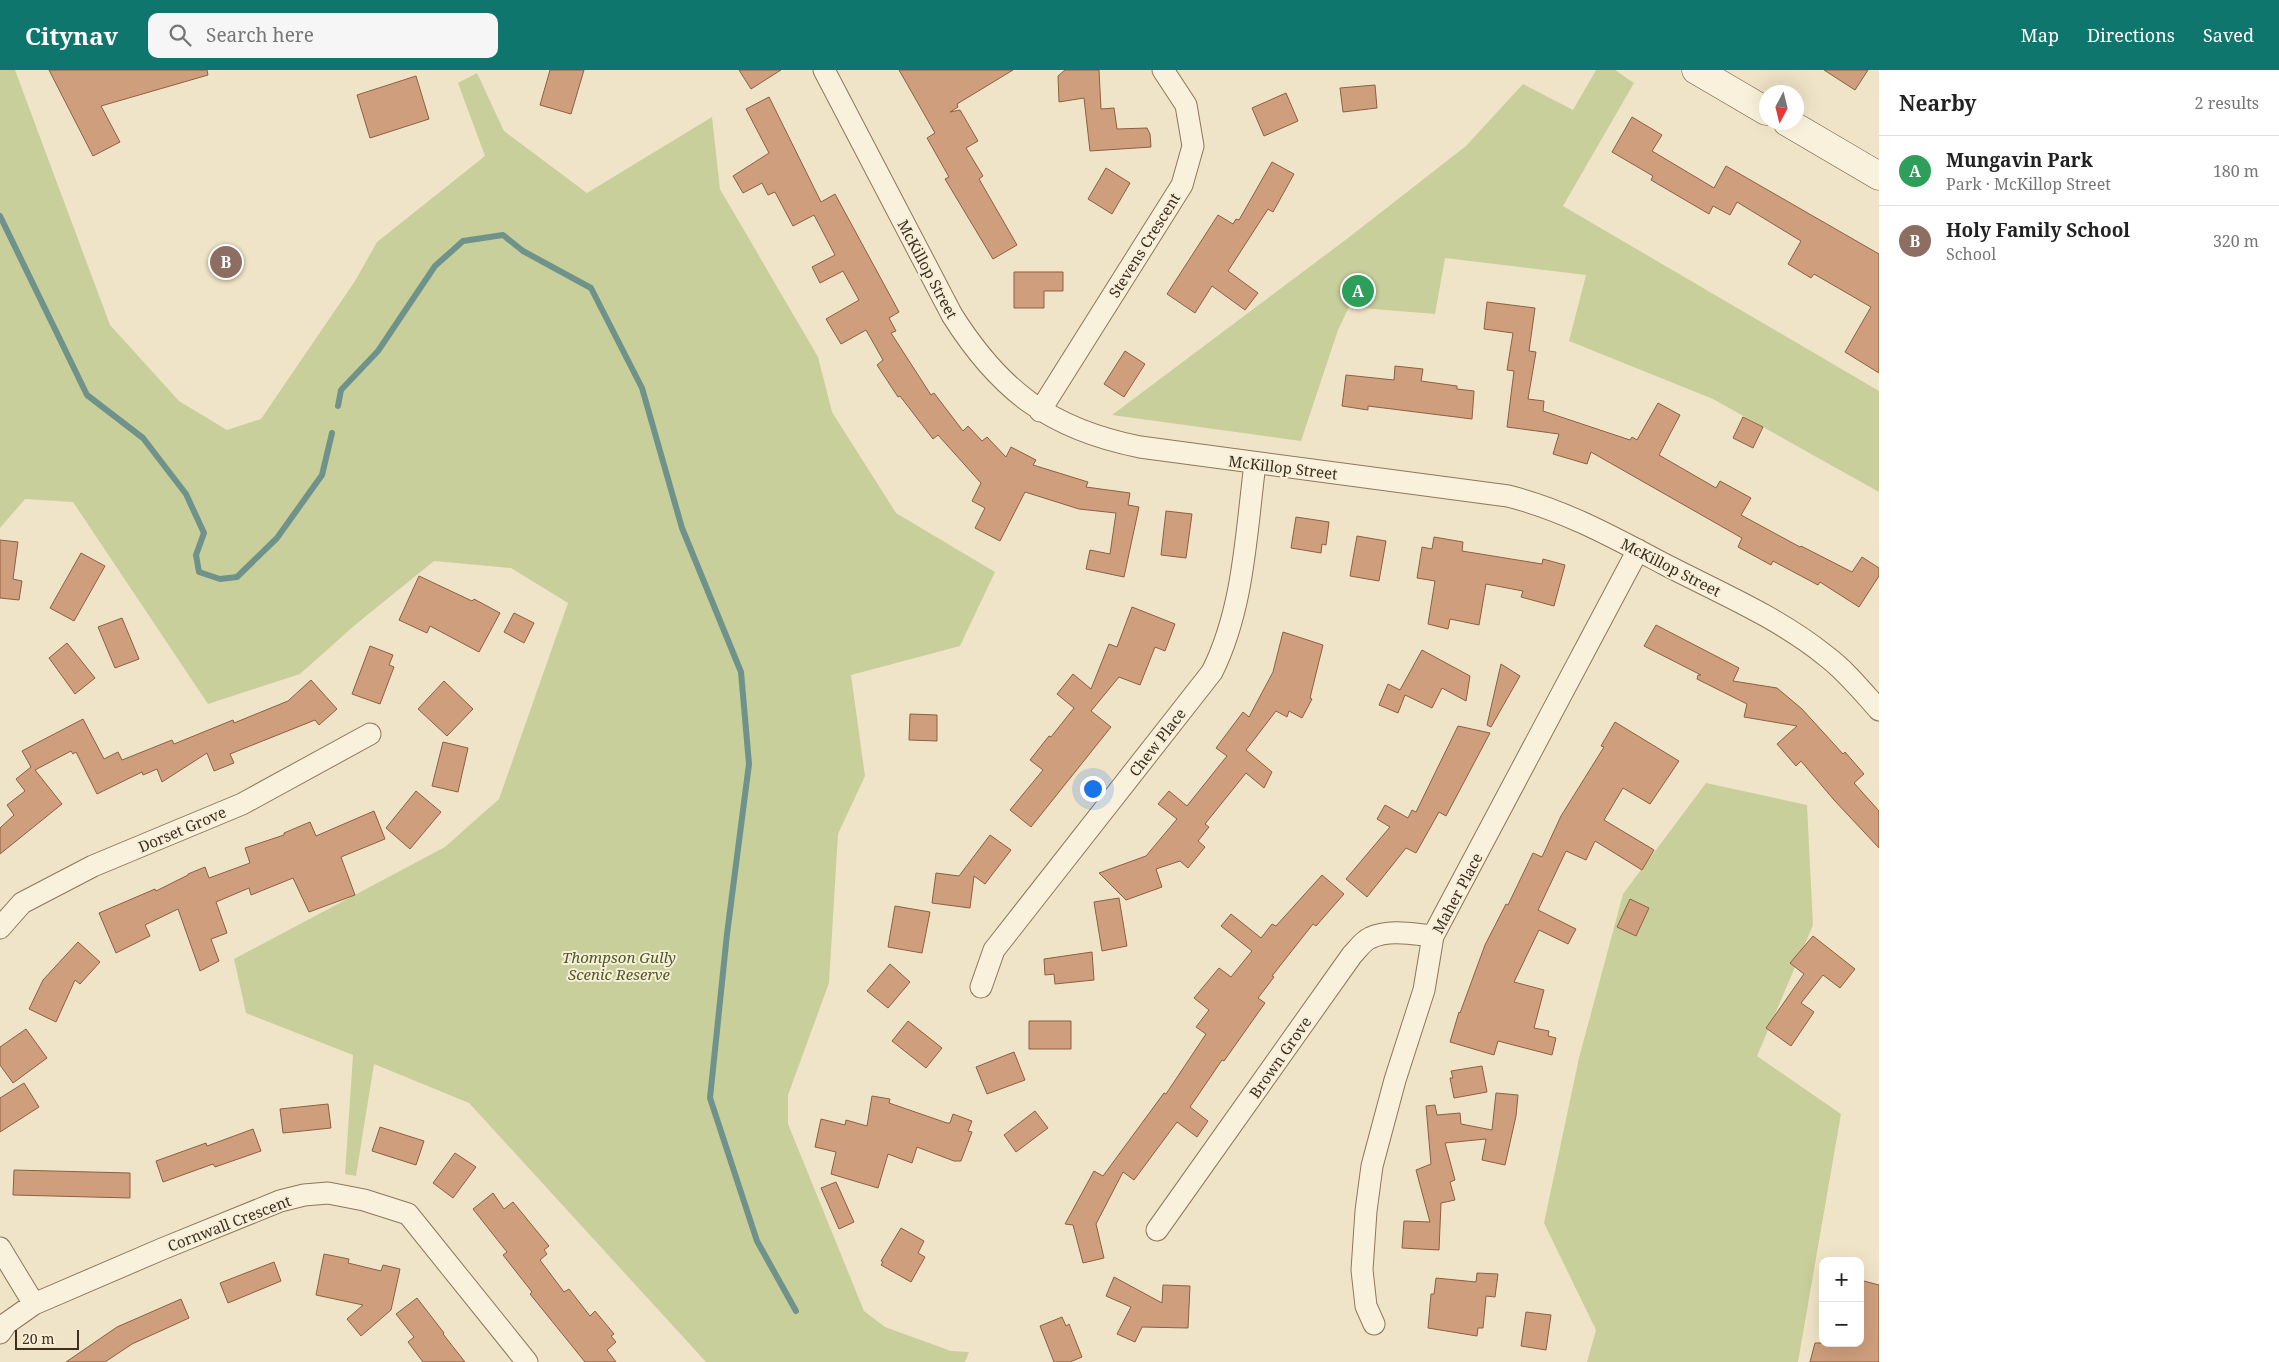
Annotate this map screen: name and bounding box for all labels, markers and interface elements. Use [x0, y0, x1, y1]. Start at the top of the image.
search box [148, 13, 498, 58]
text: Citynav [25, 19, 118, 52]
icon: search [166, 21, 194, 49]
text: Search here [206, 22, 314, 48]
text: Map [2021, 23, 2059, 47]
text: Directions [2087, 23, 2175, 47]
text: Saved [2203, 23, 2254, 47]
north arrow [1759, 85, 1804, 130]
text: Nearby [1899, 89, 1977, 117]
text: 2 results [2195, 92, 2259, 114]
text: Mungavin Park [1946, 147, 2093, 173]
text: A [1909, 160, 1921, 182]
text: 180 m [2213, 160, 2259, 182]
text: Park · McKillop Street [1946, 173, 2111, 195]
street label: Stevens Crescent [1104, 189, 1184, 301]
street label: McKillop Street [893, 216, 963, 322]
text: Holy Family School [1946, 217, 2130, 243]
text: B [1910, 230, 1920, 252]
text: 320 m [2213, 230, 2259, 252]
pin: B [210, 243, 242, 281]
text: School [1946, 243, 1996, 265]
pin: A [1342, 272, 1374, 310]
street label: McKillop Street [1227, 450, 1339, 484]
street label: McKillop Street [1618, 533, 1724, 601]
street label: Chew Place [1124, 704, 1190, 780]
your location [1080, 776, 1106, 802]
street label: Dorset Grove [135, 801, 229, 857]
street label: Maher Place [1427, 849, 1487, 937]
park label: Thompson Gully Scenic Reserve [562, 947, 676, 984]
street label: Brown Grove [1245, 1012, 1315, 1102]
street label: Cornwall Crescent [164, 1190, 294, 1256]
map controls [1819, 1257, 1864, 1347]
button: + [1819, 1257, 1864, 1302]
button: − [1819, 1302, 1864, 1347]
scale bar [15, 1327, 79, 1350]
text: 20 m [22, 1329, 55, 1348]

